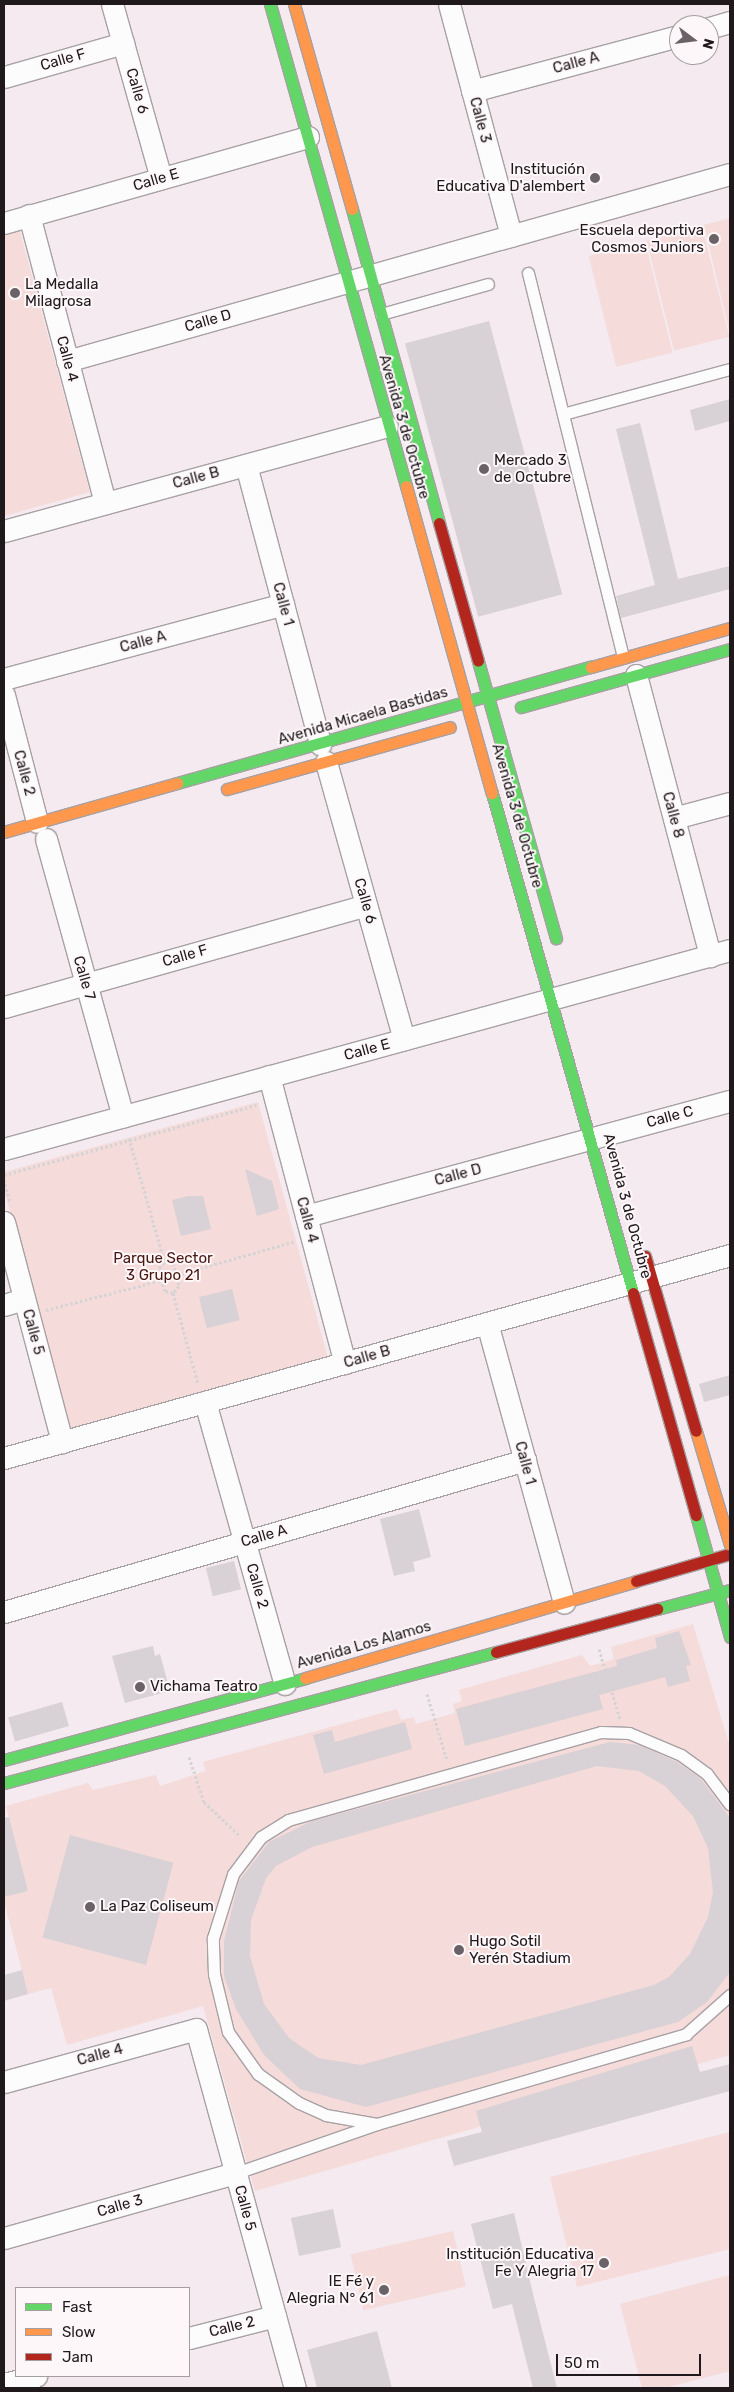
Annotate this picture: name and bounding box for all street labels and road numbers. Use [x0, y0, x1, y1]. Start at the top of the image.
street label: Calle F [38, 45, 88, 75]
street label: Calle A [551, 48, 601, 78]
street label: Calle 6 [122, 66, 152, 116]
street label: Calle 3 [465, 95, 495, 145]
street label: Calle E [131, 165, 181, 195]
street label: Calle D [182, 306, 234, 336]
street label: Calle 4 [52, 334, 82, 384]
street label: Avenida 3 de Octubre [375, 353, 433, 501]
street label: Calle B [171, 463, 221, 493]
street label: Calle 1 [269, 580, 297, 628]
street label: Calle A [118, 627, 168, 657]
street label: Avenida Micaela Bastidas [276, 683, 450, 749]
street label: Avenida 3 de Octubre [488, 742, 546, 890]
street label: Calle 2 [9, 748, 39, 798]
street label: Calle 8 [658, 790, 688, 840]
street label: Calle 6 [350, 876, 380, 926]
street label: Calle F [160, 941, 210, 971]
street label: Calle 7 [69, 954, 99, 1002]
street label: Calle E [342, 1035, 392, 1065]
street label: Calle C [645, 1102, 695, 1132]
street label: Avenida 3 de Octubre [599, 1131, 655, 1281]
street label: Calle D [433, 1160, 483, 1190]
street label: Calle 4 [292, 1195, 322, 1245]
street label: Calle 5 [18, 1307, 48, 1357]
street label: Calle B [342, 1342, 392, 1372]
street label: Calle 1 [511, 1439, 539, 1487]
street label: Calle A [239, 1521, 289, 1551]
street label: Calle 2 [242, 1561, 272, 1611]
street label: Avenida Los Alamos [295, 1617, 433, 1673]
street label: Calle 4 [75, 2040, 125, 2070]
street label: Calle 5 [230, 2183, 260, 2233]
street label: Calle 3 [95, 2191, 145, 2221]
street label: Calle 2 [207, 2313, 257, 2341]

